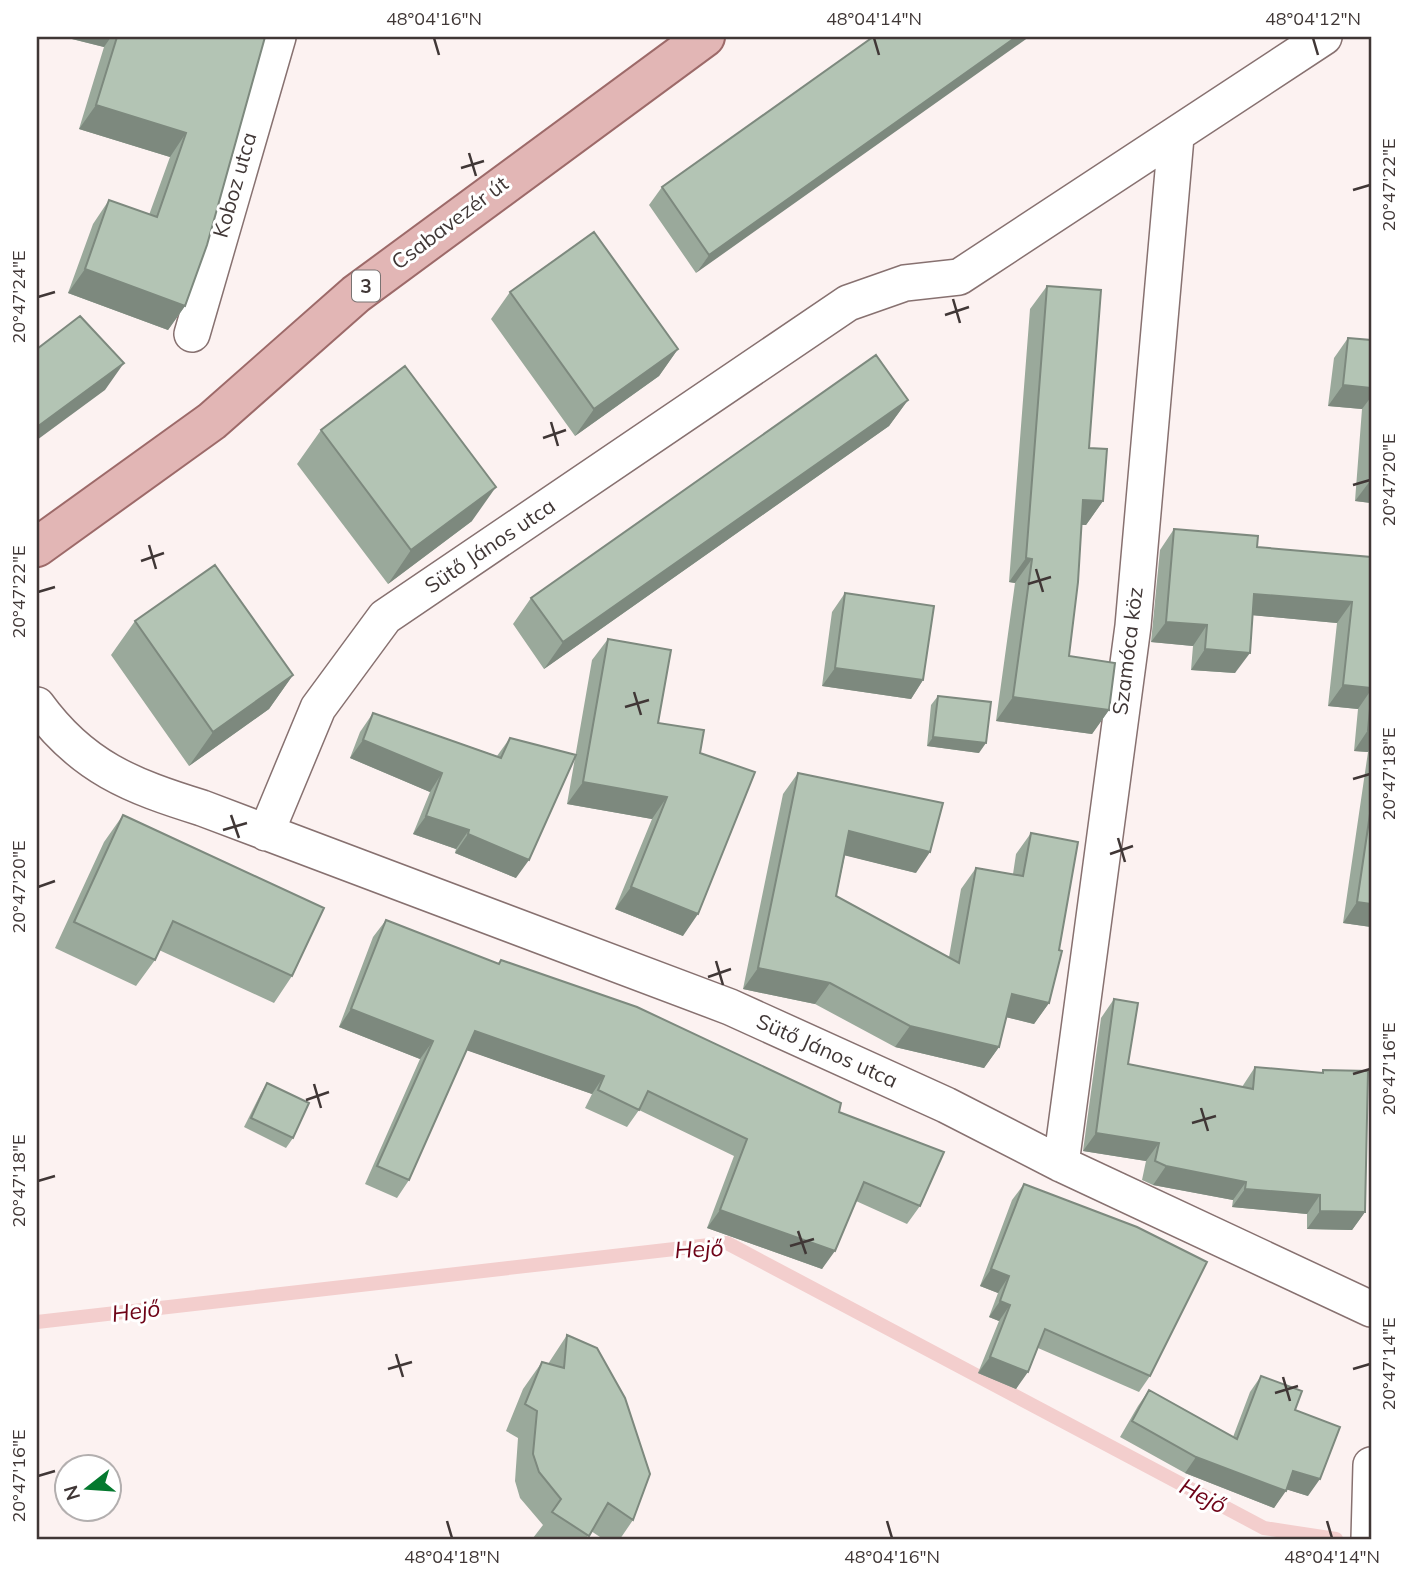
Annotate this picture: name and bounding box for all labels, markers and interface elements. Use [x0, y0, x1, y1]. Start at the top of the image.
text: 48°04'16"N [386, 7, 482, 30]
text: 48°04'14"N [826, 7, 922, 30]
text: 48°04'12"N [1265, 7, 1361, 30]
street label: Koboz utca [207, 129, 261, 240]
text: 20°47'22"E [1377, 138, 1400, 232]
street label: Csabavezér út [386, 170, 513, 275]
text: 20°47'24"E [7, 250, 30, 344]
road number: 3 [352, 270, 380, 302]
text: 20°47'20"E [1377, 433, 1400, 527]
street label: Sütő János utca [419, 492, 560, 598]
text: 20°47'22"E [7, 545, 30, 639]
street label: Szamóca köz [1106, 585, 1148, 716]
text: 20°47'18"E [1377, 727, 1400, 821]
text: 20°47'20"E [7, 840, 30, 934]
street label: Sütő János utca [753, 1007, 902, 1093]
text: 20°47'16"E [1377, 1022, 1400, 1116]
text: 20°47'18"E [7, 1134, 30, 1228]
water label: Hejő [674, 1233, 724, 1264]
water label: Hejő [110, 1293, 162, 1328]
text: 20°47'14"E [1377, 1317, 1400, 1411]
text: 20°47'16"E [7, 1429, 30, 1523]
north arrow [52, 1454, 122, 1524]
water label: Hejő [1175, 1471, 1232, 1520]
text: N [58, 1483, 85, 1503]
text: 48°04'18"N [404, 1545, 500, 1568]
text: 48°04'16"N [844, 1545, 940, 1568]
text: 48°04'14"N [1284, 1545, 1380, 1568]

